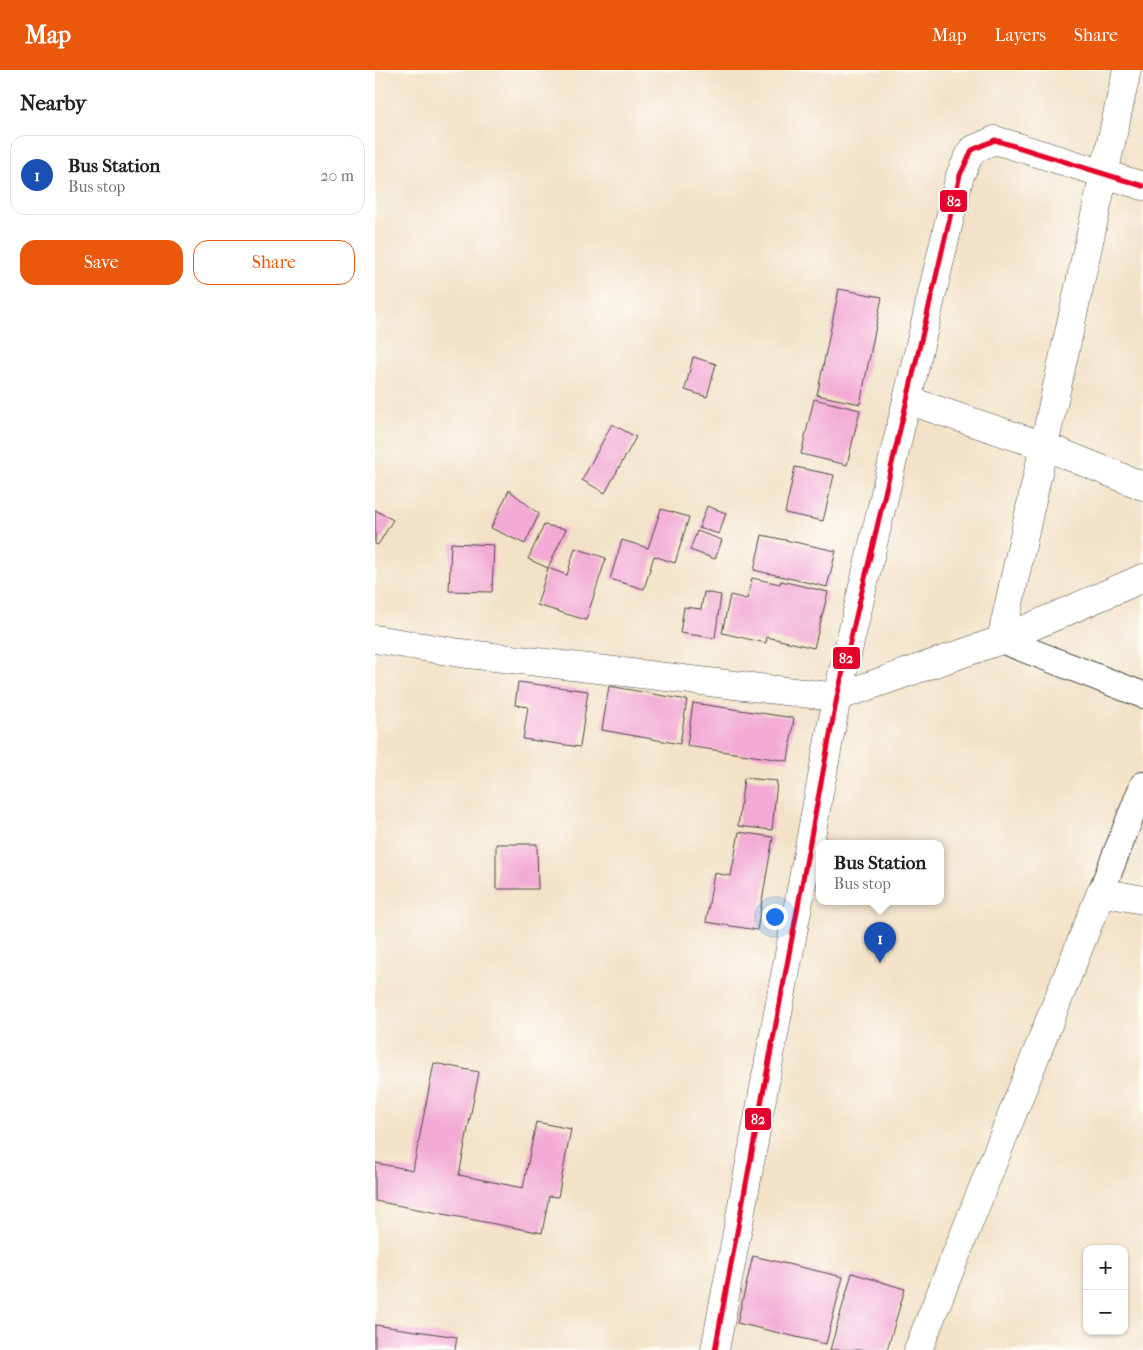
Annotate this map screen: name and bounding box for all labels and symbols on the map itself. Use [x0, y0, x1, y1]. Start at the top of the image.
line badge: 82 [939, 189, 968, 213]
text: 82 [947, 193, 961, 210]
line badge: 82 [832, 646, 861, 670]
text: 82 [839, 650, 853, 667]
your location [762, 904, 788, 930]
pin: 1 [864, 922, 896, 963]
line badge: 82 [744, 1107, 772, 1131]
text: 82 [751, 1111, 765, 1128]

